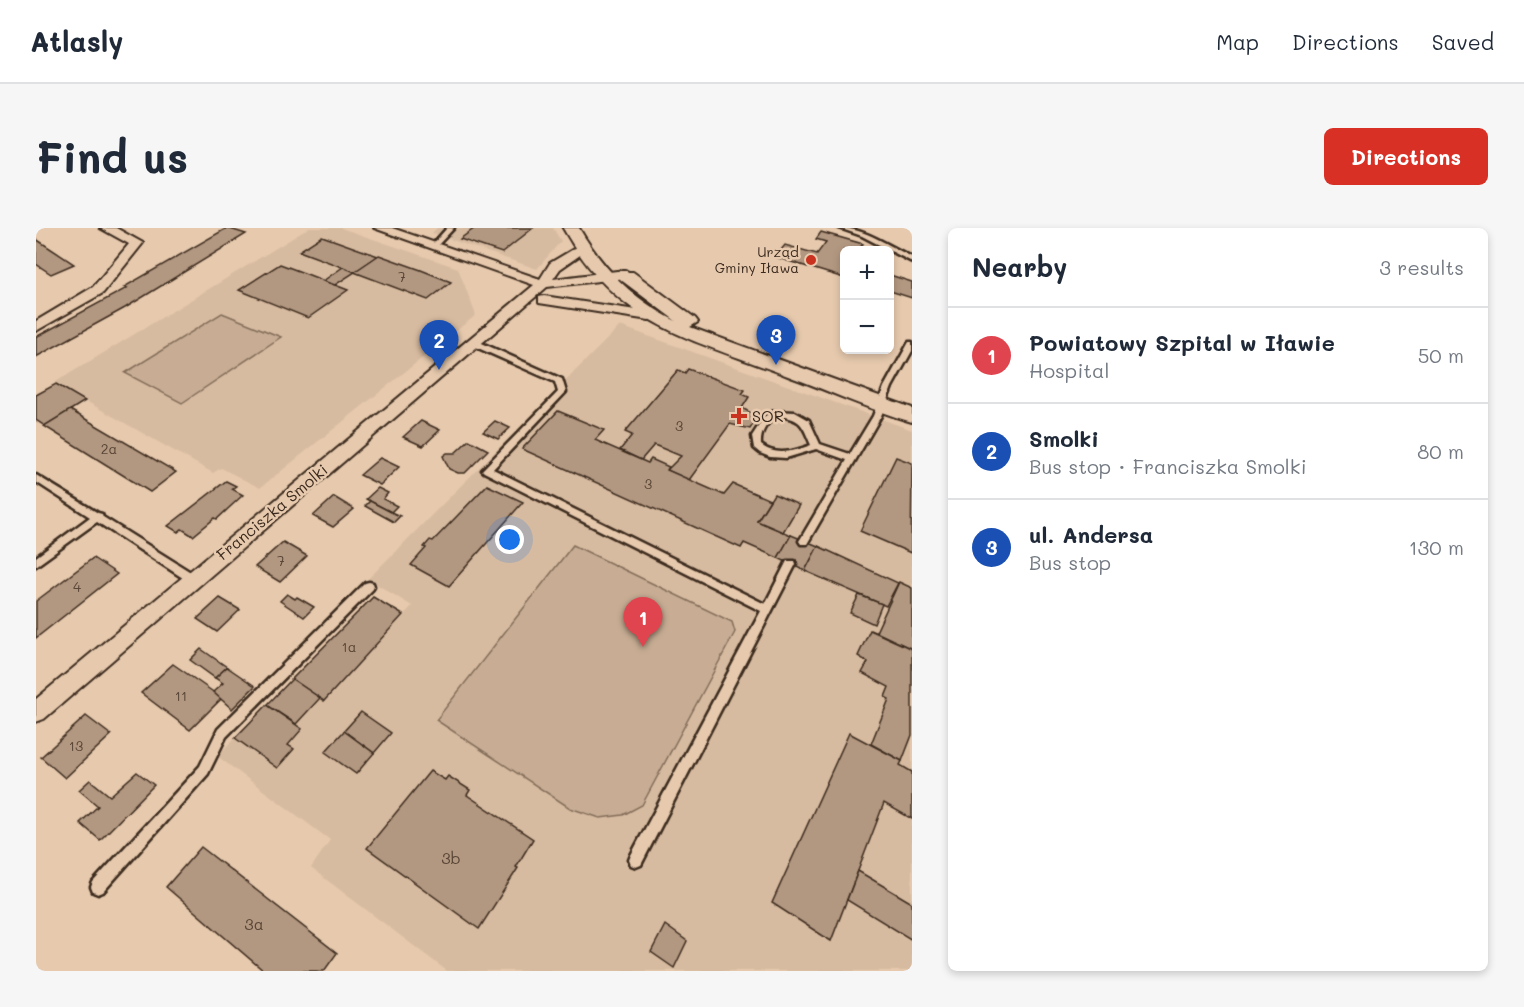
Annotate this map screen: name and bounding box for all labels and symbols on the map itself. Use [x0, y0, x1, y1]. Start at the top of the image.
place label: Urząd Gminy Iława [715, 242, 799, 277]
marker: Urząd Gminy Iława [804, 253, 818, 267]
house number: 7 [398, 267, 406, 286]
pin: 3 [756, 316, 796, 365]
pin: 2 [420, 320, 458, 370]
place label: SOR [752, 405, 784, 426]
marker: SOR [730, 407, 748, 425]
house number: 3 [675, 416, 683, 435]
house number: 2a [101, 439, 117, 458]
street label: Franciszka Smolki [212, 459, 332, 564]
house number: 3 [644, 474, 652, 493]
your location [495, 525, 524, 554]
house number: 7 [277, 551, 285, 570]
house number: 4 [73, 577, 82, 596]
pin: 1 [624, 598, 662, 647]
house number: 1a [342, 637, 356, 656]
house number: 11 [175, 686, 187, 705]
house number: 13 [69, 736, 83, 755]
house number: 3b [441, 847, 461, 868]
house number: 3a [244, 913, 264, 934]

